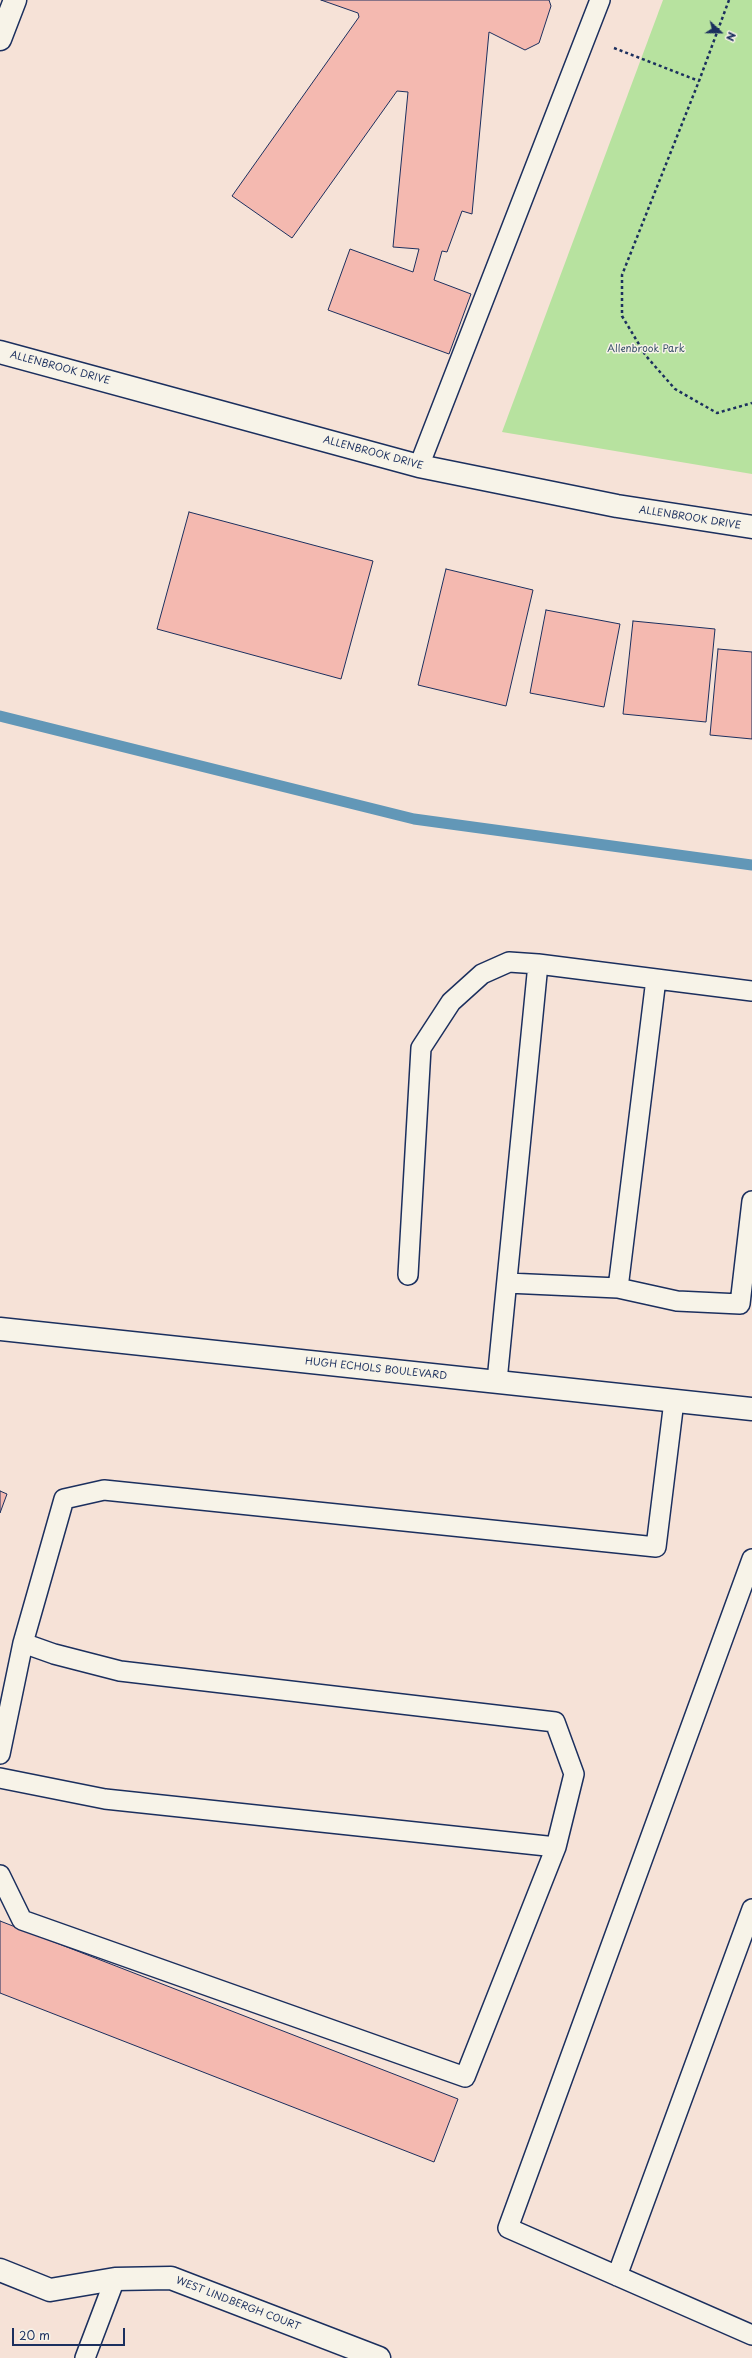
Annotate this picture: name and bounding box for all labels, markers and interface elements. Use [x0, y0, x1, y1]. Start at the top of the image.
north arrow [700, 12, 740, 52]
text: N [722, 29, 741, 44]
park label: Allenbrook Park [607, 343, 685, 355]
street label: ALLENBROOK DRIVE [9, 349, 111, 387]
street label: ALLENBROOK DRIVE [322, 434, 424, 472]
street label: ALLENBROOK DRIVE [638, 504, 742, 532]
street label: HUGH ECHOLS BOULEVARD [304, 1356, 448, 1382]
street label: WEST LINDBERGH COURT [174, 2275, 302, 2333]
scale bar [14, 2320, 127, 2346]
text: 20 m [19, 2326, 50, 2344]

